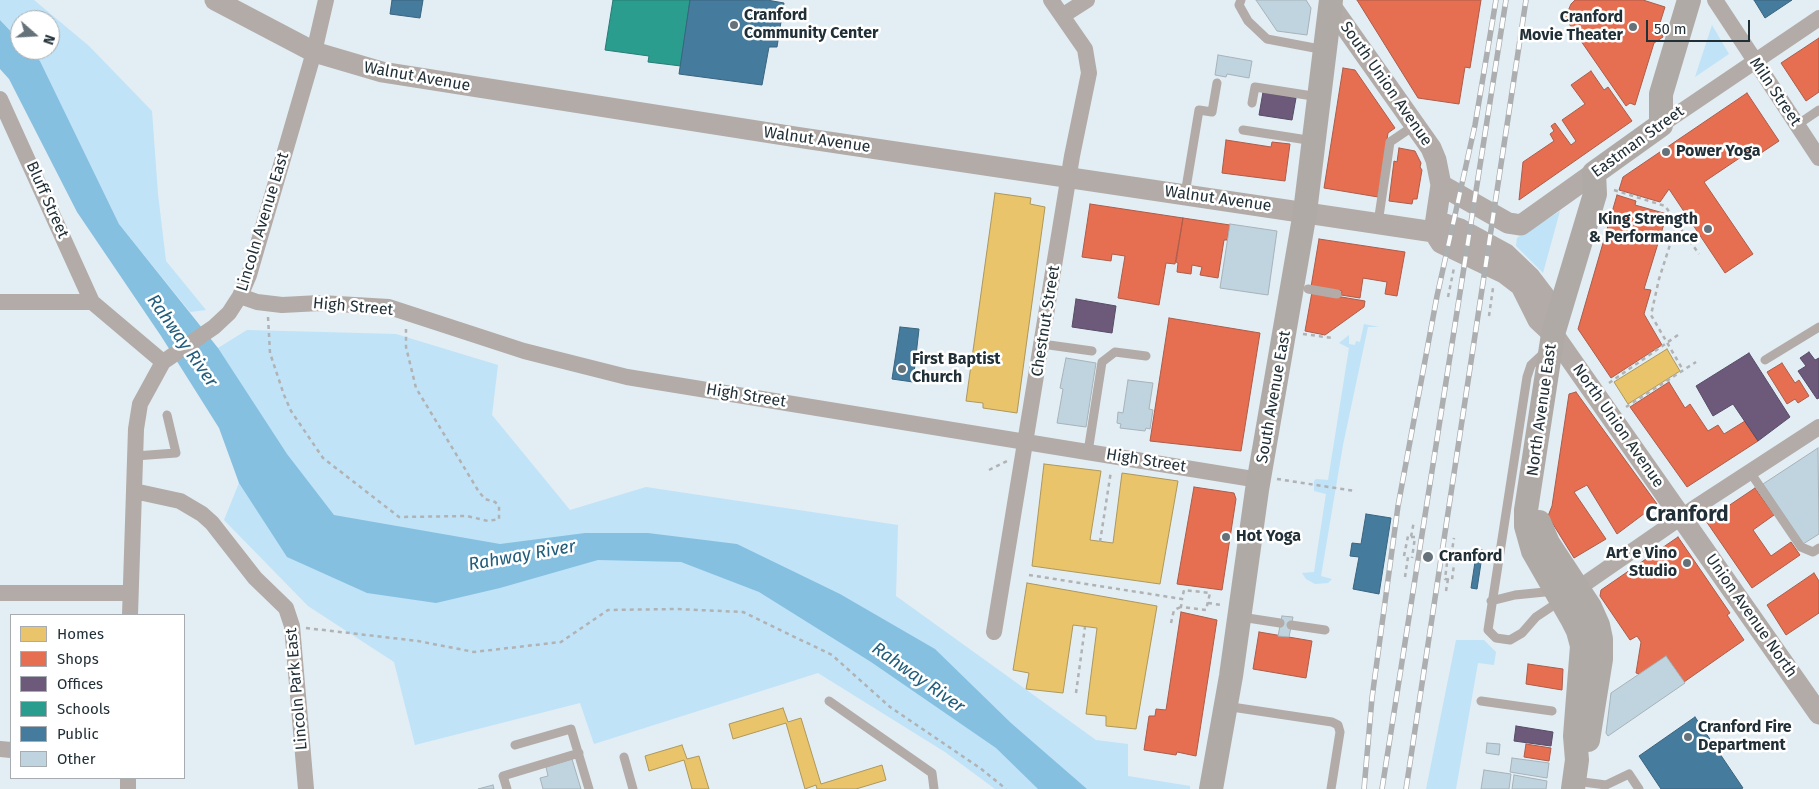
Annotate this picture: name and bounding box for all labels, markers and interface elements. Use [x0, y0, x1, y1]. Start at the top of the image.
place label: Cranford Community Center [744, 6, 878, 44]
place label: Cranford Movie Theater [1519, 8, 1623, 46]
north arrow [10, 10, 60, 60]
scale bar [1649, 10, 1753, 42]
street label: South Union Avenue [1336, 18, 1436, 150]
marker: Cranford Community Center [728, 19, 740, 31]
text: 50 m [1654, 20, 1687, 38]
marker: Cranford Movie Theater [1627, 21, 1639, 33]
text: N [39, 33, 58, 47]
street label: Miln Street [1745, 54, 1805, 130]
street label: Walnut Avenue [362, 58, 472, 96]
street label: Eastman Street [1588, 102, 1688, 182]
street label: Walnut Avenue [762, 123, 872, 157]
place label: Power Yoga [1676, 142, 1760, 162]
marker: Power Yoga [1660, 146, 1672, 158]
street label: Lincoln Avenue East [233, 150, 293, 294]
street label: Bluff Street [22, 159, 72, 241]
street label: Walnut Avenue [1163, 182, 1273, 216]
place label: King Strength & Performance [1589, 210, 1698, 248]
marker: King Strength & Performance [1702, 223, 1714, 235]
street label: Chestnut Street [1028, 264, 1064, 378]
water label: Rahway River [142, 290, 222, 392]
street label: High Street [312, 294, 394, 320]
street label: South Avenue East [1253, 329, 1295, 465]
street label: North Avenue East [1523, 343, 1561, 477]
place label: First Baptist Church [912, 350, 1001, 388]
street label: North Union Avenue [1568, 361, 1668, 491]
marker: First Baptist Church [896, 363, 908, 375]
street label: High Street [705, 380, 787, 412]
street label: High Street [1105, 445, 1187, 477]
district label: Cranford [1645, 502, 1729, 528]
place label: Hot Yoga [1236, 527, 1301, 547]
marker: Hot Yoga [1220, 531, 1232, 543]
water label: Rahway River [467, 536, 577, 576]
place label: Art e Vino Studio [1606, 544, 1677, 582]
place label: Cranford [1439, 547, 1502, 567]
marker: Cranford [1421, 550, 1435, 564]
street label: Union Avenue North [1701, 551, 1801, 681]
marker: Art e Vino Studio [1681, 557, 1693, 569]
legend [10, 614, 185, 779]
text: Homes [57, 625, 104, 643]
street label: Lincoln Park East [282, 627, 312, 751]
water label: Rahway River [867, 638, 969, 718]
text: Shops [57, 650, 99, 668]
text: Offices [57, 675, 103, 693]
text: Schools [57, 700, 110, 718]
place label: Cranford Fire Department [1698, 718, 1792, 756]
text: Public [57, 725, 99, 743]
marker: Cranford Fire Department [1682, 731, 1694, 743]
text: Other [57, 750, 96, 768]

